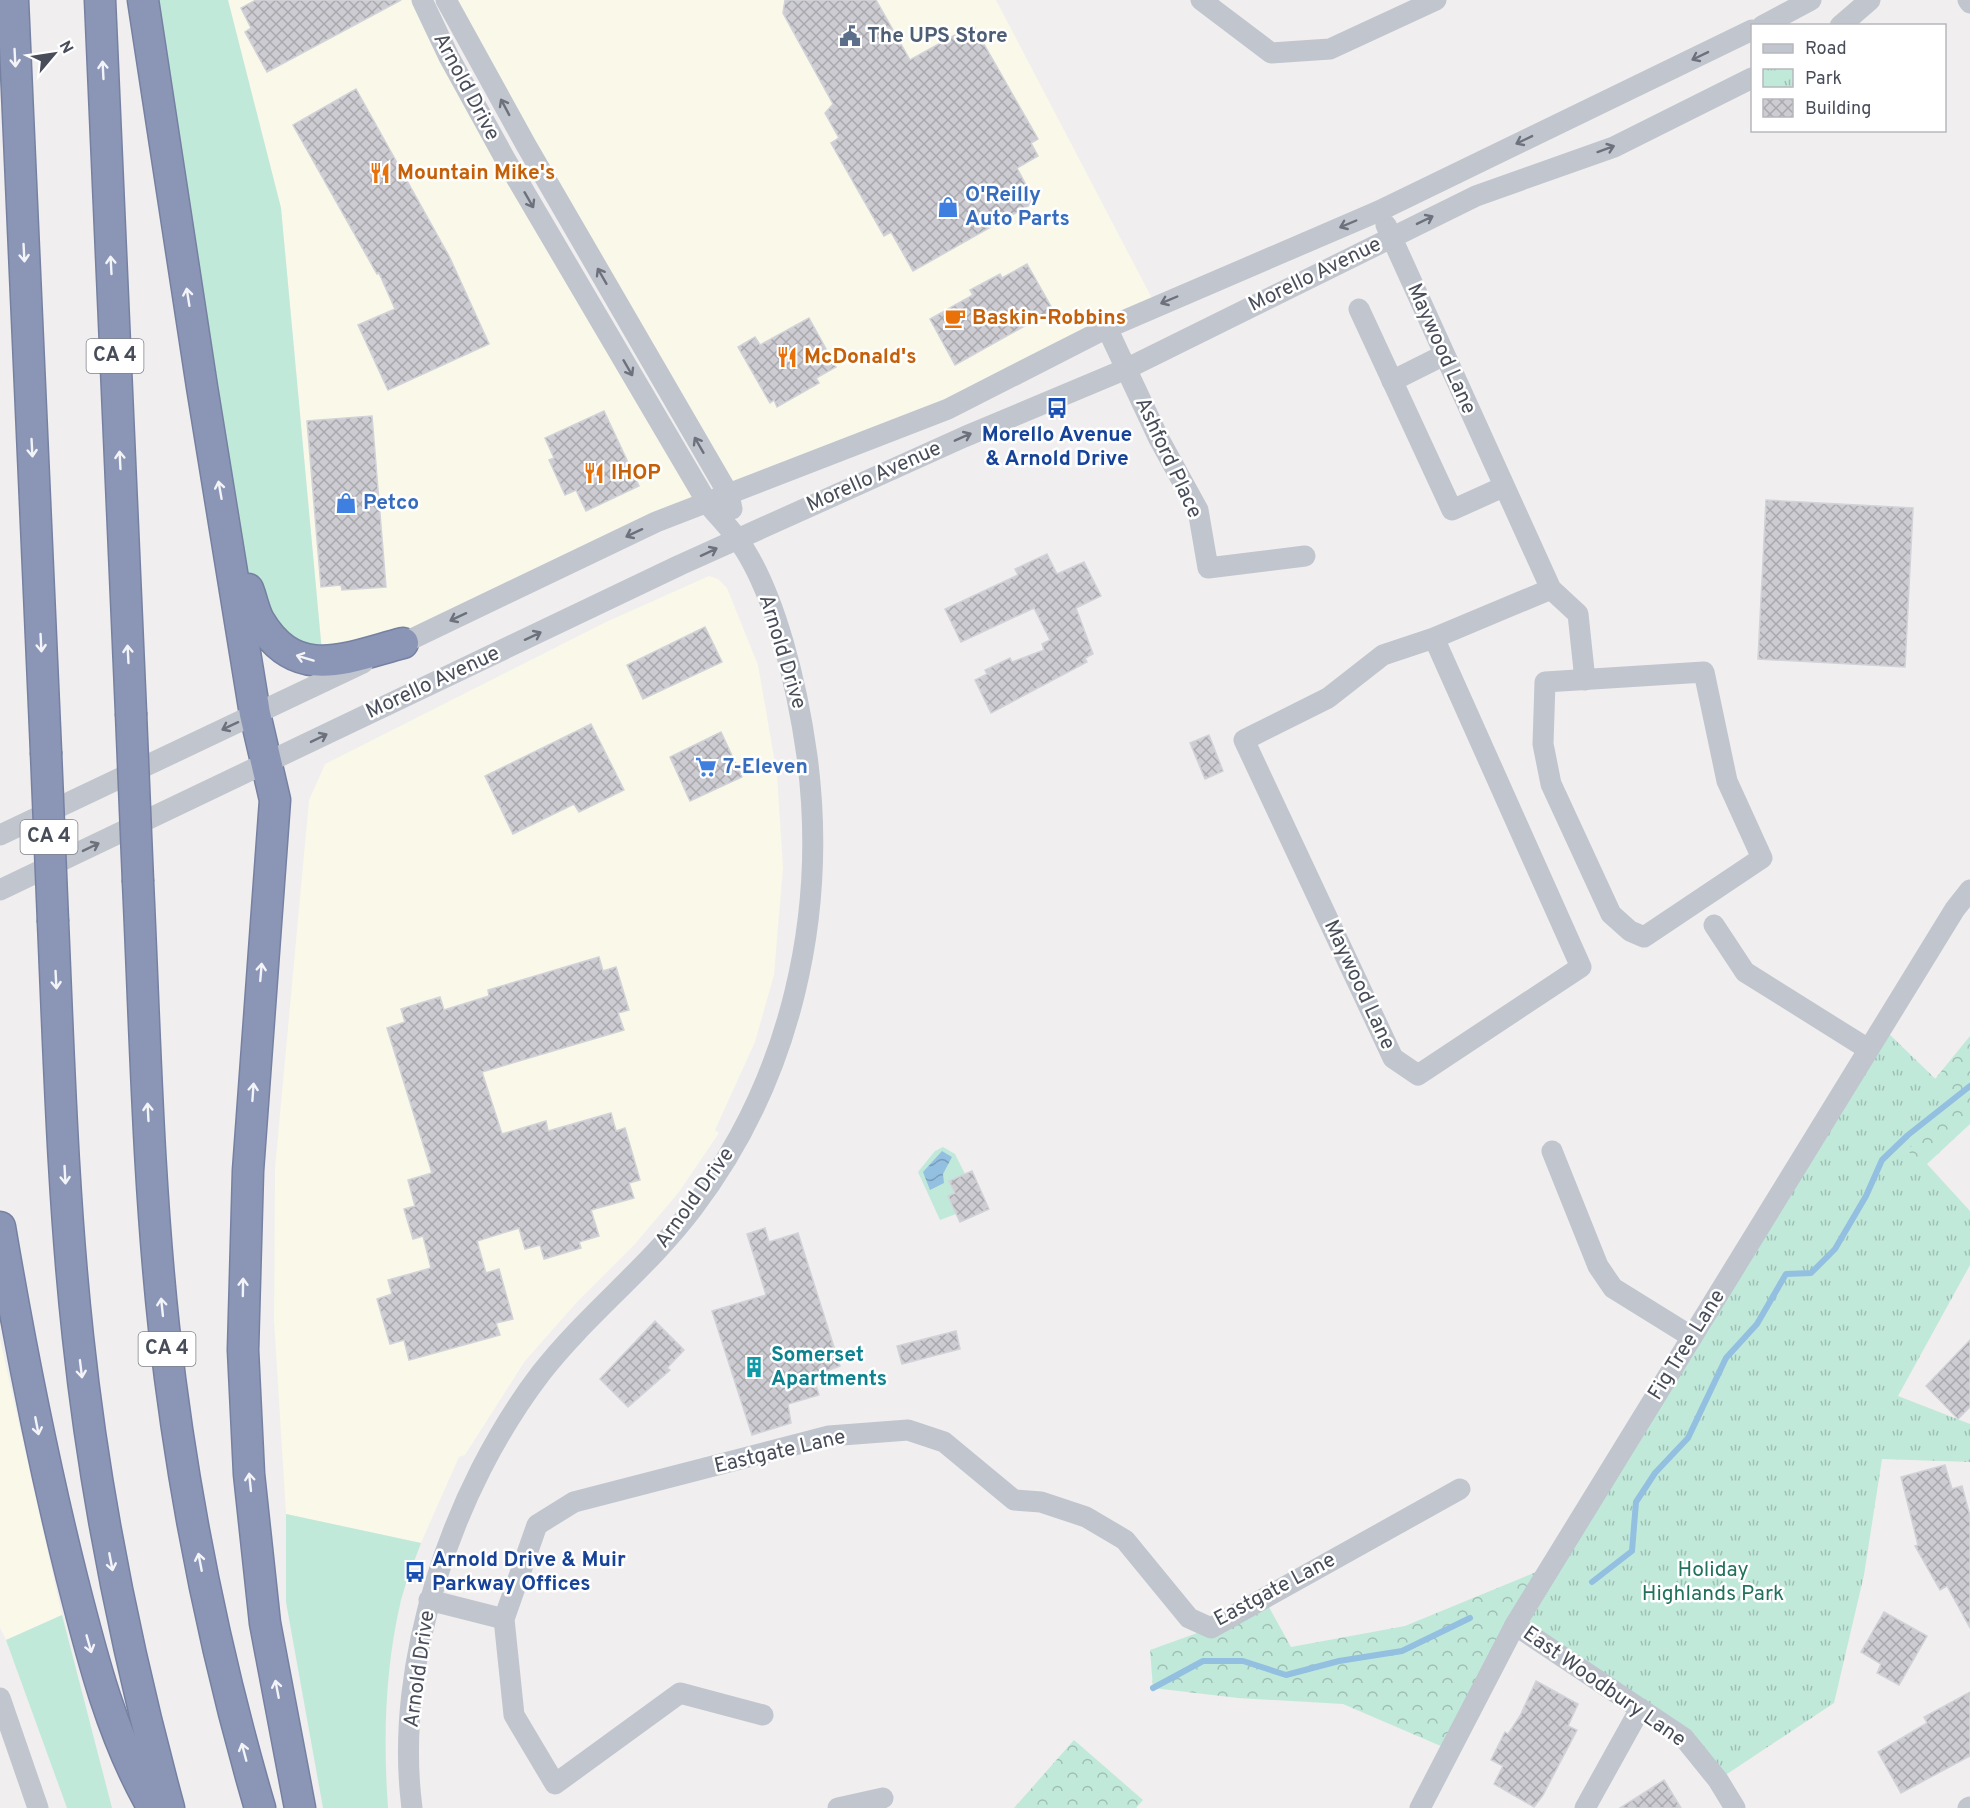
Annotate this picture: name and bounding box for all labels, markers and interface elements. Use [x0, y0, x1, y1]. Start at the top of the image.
place label: The UPS Store [867, 23, 1008, 50]
north arrow [24, 24, 84, 84]
public building icon: The UPS Store [838, 24, 862, 48]
legend [1751, 24, 1946, 132]
street label: Arnold Drive [426, 28, 506, 146]
text: N [54, 38, 77, 58]
text: Road [1805, 38, 1847, 61]
one-way arrow [10, 48, 21, 68]
one-way arrow [1691, 51, 1709, 63]
one-way arrow [97, 60, 108, 80]
text: Park [1805, 68, 1842, 91]
text: Building [1805, 98, 1871, 121]
one-way arrow [499, 99, 511, 116]
one-way arrow [1516, 135, 1534, 147]
one-way arrow [1596, 143, 1615, 154]
place label: Mountain Mike's [397, 160, 555, 187]
restaurant icon: Mountain Mike's [368, 161, 392, 185]
place label: O'Reilly Auto Parts [965, 182, 1070, 233]
one-way arrow [523, 191, 535, 208]
shop icon: O'Reilly Auto Parts [936, 195, 960, 219]
one-way arrow [1416, 214, 1434, 226]
one-way arrow [1339, 219, 1358, 230]
street label: Morello Avenue [1244, 231, 1386, 319]
one-way arrow [18, 243, 30, 263]
one-way arrow [106, 255, 117, 275]
one-way arrow [595, 268, 607, 285]
street label: Maywood Lane [1400, 279, 1482, 419]
one-way arrow [182, 288, 193, 308]
one-way arrow [1160, 295, 1178, 306]
place label: Baskin-Robbins [972, 305, 1126, 332]
cafe icon: Baskin-Robbins [943, 306, 967, 330]
road number: CA 4 [86, 339, 144, 373]
place label: McDonald's [804, 344, 917, 371]
restaurant icon: McDonald's [775, 345, 799, 369]
one-way arrow [622, 359, 634, 376]
street label: Ashford Place [1128, 393, 1208, 523]
bus stop icon: Morello Avenue & Arnold Drive [1045, 396, 1069, 420]
place label: Morello Avenue & Arnold Drive [982, 422, 1132, 473]
one-way arrow [954, 431, 972, 442]
street label: Morello Avenue [802, 435, 946, 519]
one-way arrow [693, 437, 705, 454]
one-way arrow [27, 438, 38, 458]
one-way arrow [114, 450, 125, 470]
place label: IHOP [611, 460, 661, 487]
restaurant icon: IHOP [582, 461, 606, 485]
one-way arrow [214, 480, 225, 500]
place label: Petco [363, 490, 419, 517]
shop icon: Petco [334, 491, 358, 515]
one-way arrow [625, 527, 643, 539]
one-way arrow [699, 546, 717, 558]
street label: Arnold Drive [752, 592, 812, 712]
one-way arrow [449, 611, 467, 623]
one-way arrow [523, 629, 541, 641]
one-way arrow [35, 632, 47, 652]
street label: Morello Avenue [362, 640, 504, 726]
one-way arrow [123, 645, 134, 665]
one-way arrow [296, 652, 315, 663]
one-way arrow [221, 721, 239, 733]
one-way arrow [309, 731, 327, 743]
place label: 7-Eleven [723, 754, 808, 781]
supermarket icon: 7-Eleven [694, 755, 718, 779]
road number: CA 4 [20, 820, 78, 854]
one-way arrow [81, 840, 99, 852]
street label: Maywood Lane [1317, 916, 1401, 1054]
one-way arrow [256, 963, 267, 983]
one-way arrow [50, 970, 61, 990]
one-way arrow [247, 1083, 258, 1103]
one-way arrow [143, 1103, 154, 1123]
street label: Arnold Drive [649, 1142, 741, 1254]
one-way arrow [59, 1164, 70, 1184]
one-way arrow [237, 1277, 249, 1297]
street label: Fig Tree Lane [1642, 1285, 1732, 1405]
one-way arrow [156, 1297, 167, 1317]
road number: CA 4 [138, 1332, 195, 1366]
place label: Somerset Apartments [771, 1342, 887, 1393]
building icon: Somerset Apartments [742, 1355, 766, 1379]
one-way arrow [76, 1359, 87, 1378]
one-way arrow [32, 1416, 43, 1435]
street label: Eastgate Lane [712, 1424, 848, 1480]
one-way arrow [244, 1472, 255, 1492]
place label: Arnold Drive & Muir Parkway Offices [432, 1547, 626, 1598]
street label: Eastgate Lane [1209, 1547, 1341, 1633]
one-way arrow [106, 1551, 117, 1571]
one-way arrow [194, 1552, 205, 1572]
park label: Holiday Highlands Park [1642, 1557, 1784, 1608]
bus stop icon: Arnold Drive & Muir Parkway Offices [403, 1560, 427, 1584]
street label: Arnold Drive [398, 1609, 442, 1729]
street label: East Woodbury Lane [1517, 1620, 1691, 1754]
one-way arrow [84, 1634, 96, 1653]
one-way arrow [271, 1679, 282, 1699]
one-way arrow [238, 1742, 249, 1761]

